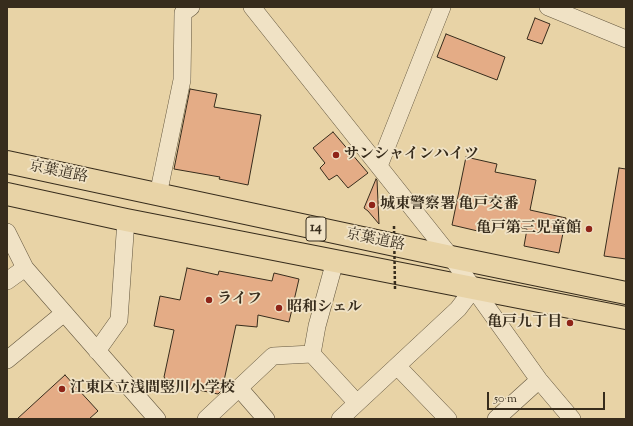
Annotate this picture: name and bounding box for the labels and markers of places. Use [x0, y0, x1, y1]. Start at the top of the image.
place label: サンシャインハイツ [344, 146, 479, 164]
marker: サンシャインハイツ [331, 150, 341, 160]
place label: 城東警察署 亀戸交番 [380, 196, 518, 214]
marker: 城東警察署 亀戸交番 [367, 200, 377, 210]
place label: 亀戸第三児童館 [476, 220, 581, 238]
marker: 亀戸第三児童館 [584, 224, 594, 234]
place label: ライフ [217, 291, 262, 309]
marker: ライフ [204, 295, 214, 305]
place label: 昭和シェル [287, 299, 362, 317]
marker: 昭和シェル [274, 303, 284, 313]
place label: 亀戸九丁目 [487, 314, 562, 332]
marker: 亀戸九丁目 [565, 318, 575, 328]
place label: 江東区立浅間竪川小学校 [70, 380, 235, 398]
marker: 江東区立浅間竪川小学校 [57, 384, 67, 394]

